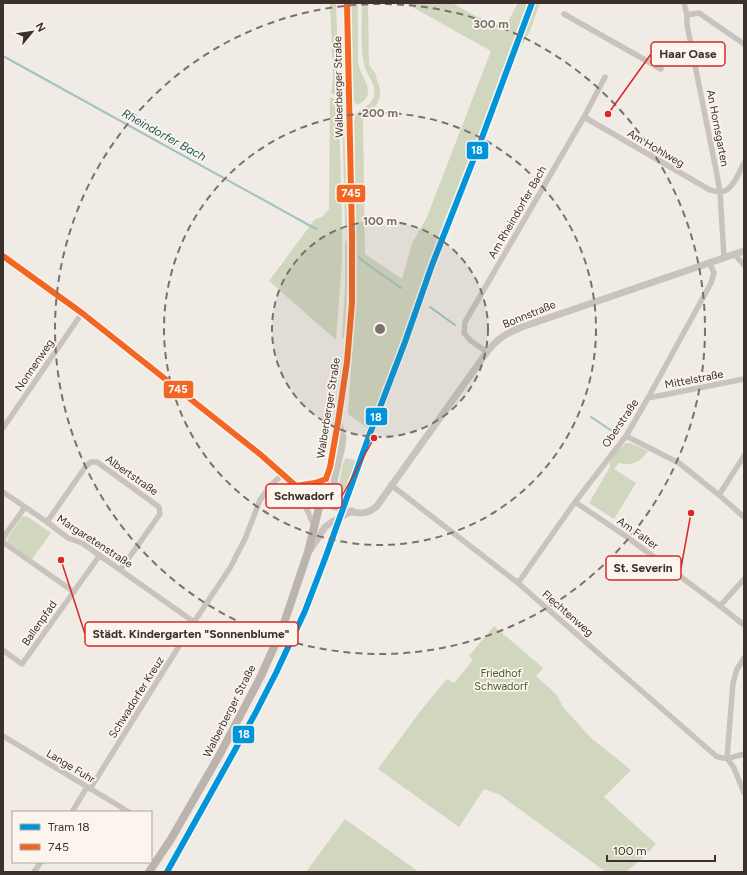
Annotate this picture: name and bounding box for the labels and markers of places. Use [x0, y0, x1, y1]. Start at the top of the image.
callout: Haar Oase [651, 42, 725, 66]
centre of rings [373, 322, 387, 336]
callout: Schwadorf [266, 484, 342, 508]
callout: St. Severin [606, 556, 681, 580]
callout: Städt. Kindergarten "Sonnenblume" [85, 622, 298, 646]

